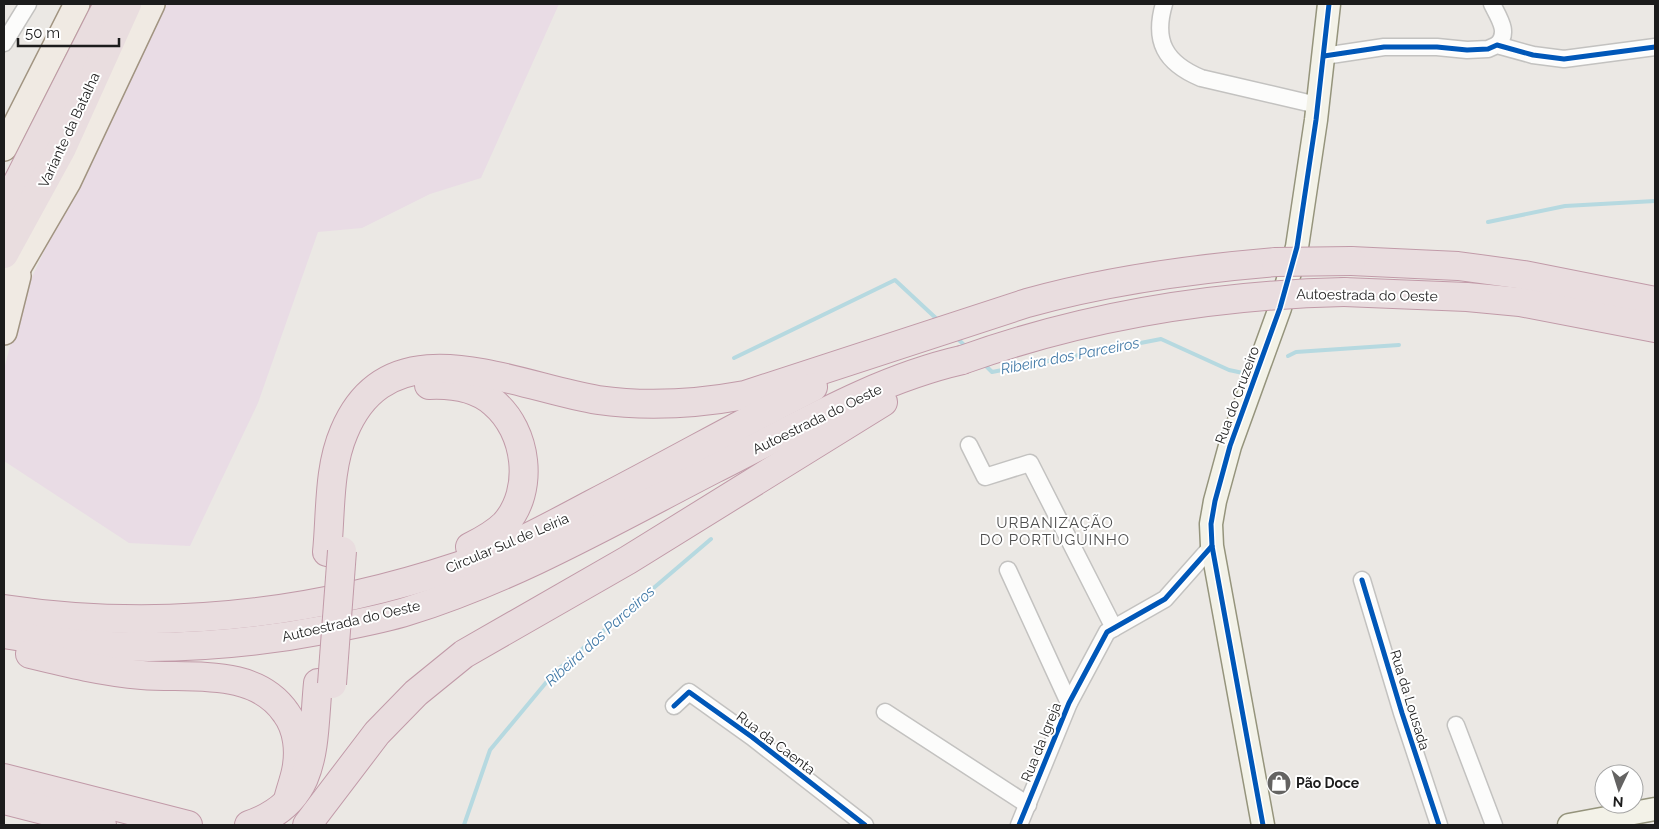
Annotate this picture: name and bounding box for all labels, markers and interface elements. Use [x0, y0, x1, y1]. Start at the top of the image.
scale bar [18, 15, 119, 47]
text: 50 m [25, 24, 60, 42]
street label: Variante da Batalha [35, 70, 103, 190]
street label: Autoestrada do Oeste [1296, 286, 1438, 304]
water label: Ribeira dos Parceiros [999, 334, 1141, 378]
street label: Rua do Cruzeiro [1212, 344, 1262, 446]
street label: Autoestrada do Oeste [750, 381, 884, 457]
street label: Circular Sul de Leiria [443, 510, 571, 576]
district label: URBANIZAÇÃO DO PORTUGUINHO [980, 514, 1130, 549]
water label: Ribeira dos Parceiros [542, 582, 658, 690]
street label: Autoestrada do Oeste [280, 597, 422, 645]
street label: Rua da Lousada [1387, 648, 1433, 752]
street label: Rua da Igreja [1018, 700, 1064, 784]
street label: Rua da Caenta [734, 708, 818, 778]
north arrow [1594, 764, 1644, 814]
shop icon: Pão Doce [1266, 770, 1292, 796]
place label: Pão Doce [1296, 775, 1360, 791]
text: N [1612, 794, 1624, 810]

